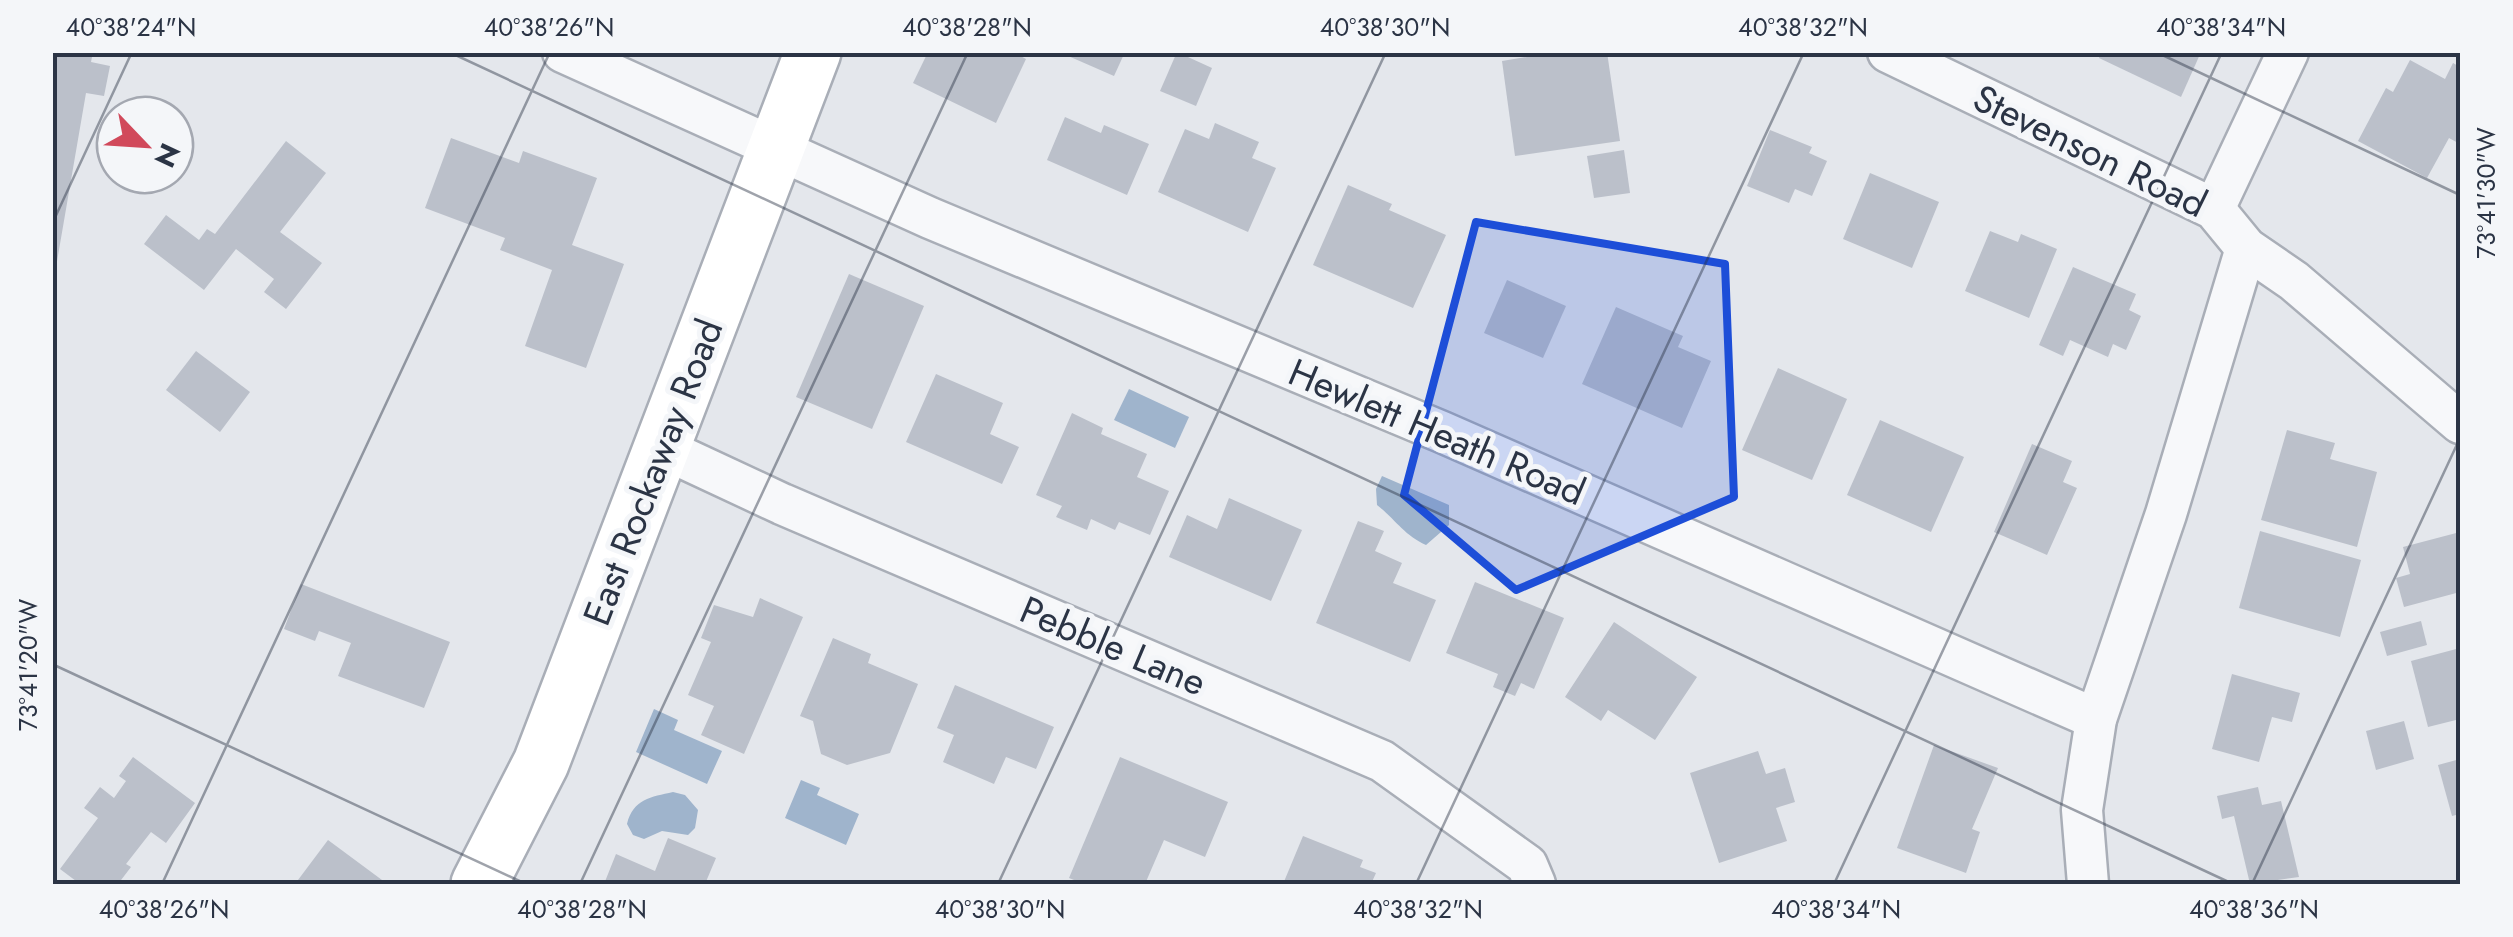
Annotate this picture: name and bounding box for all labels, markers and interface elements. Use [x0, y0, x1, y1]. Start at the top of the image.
text: 40°38'24"N [66, 9, 196, 45]
text: 40°38'26"N [484, 9, 614, 45]
text: 40°38'28"N [902, 9, 1032, 45]
text: 40°38'30"N [1320, 9, 1450, 45]
text: 40°38'32"N [1738, 9, 1868, 45]
text: 40°38'34"N [2156, 9, 2286, 45]
street label: Stevenson Road [1964, 70, 2216, 231]
north arrow [95, 95, 195, 195]
text: 73°41'30"W [2468, 127, 2504, 259]
text: N [144, 137, 190, 174]
street label: East Rockaway Road [569, 311, 736, 633]
street label: Hewlett Heath Road [1280, 344, 1594, 519]
street label: Pebble Lane [1012, 582, 1215, 709]
text: 73°41'20"W [10, 599, 46, 731]
text: 40°38'26"N [99, 891, 229, 927]
text: 40°38'28"N [517, 891, 647, 927]
text: 40°38'30"N [935, 891, 1065, 927]
text: 40°38'32"N [1353, 891, 1483, 927]
text: 40°38'34"N [1771, 891, 1901, 927]
text: 40°38'36"N [2189, 891, 2319, 927]

